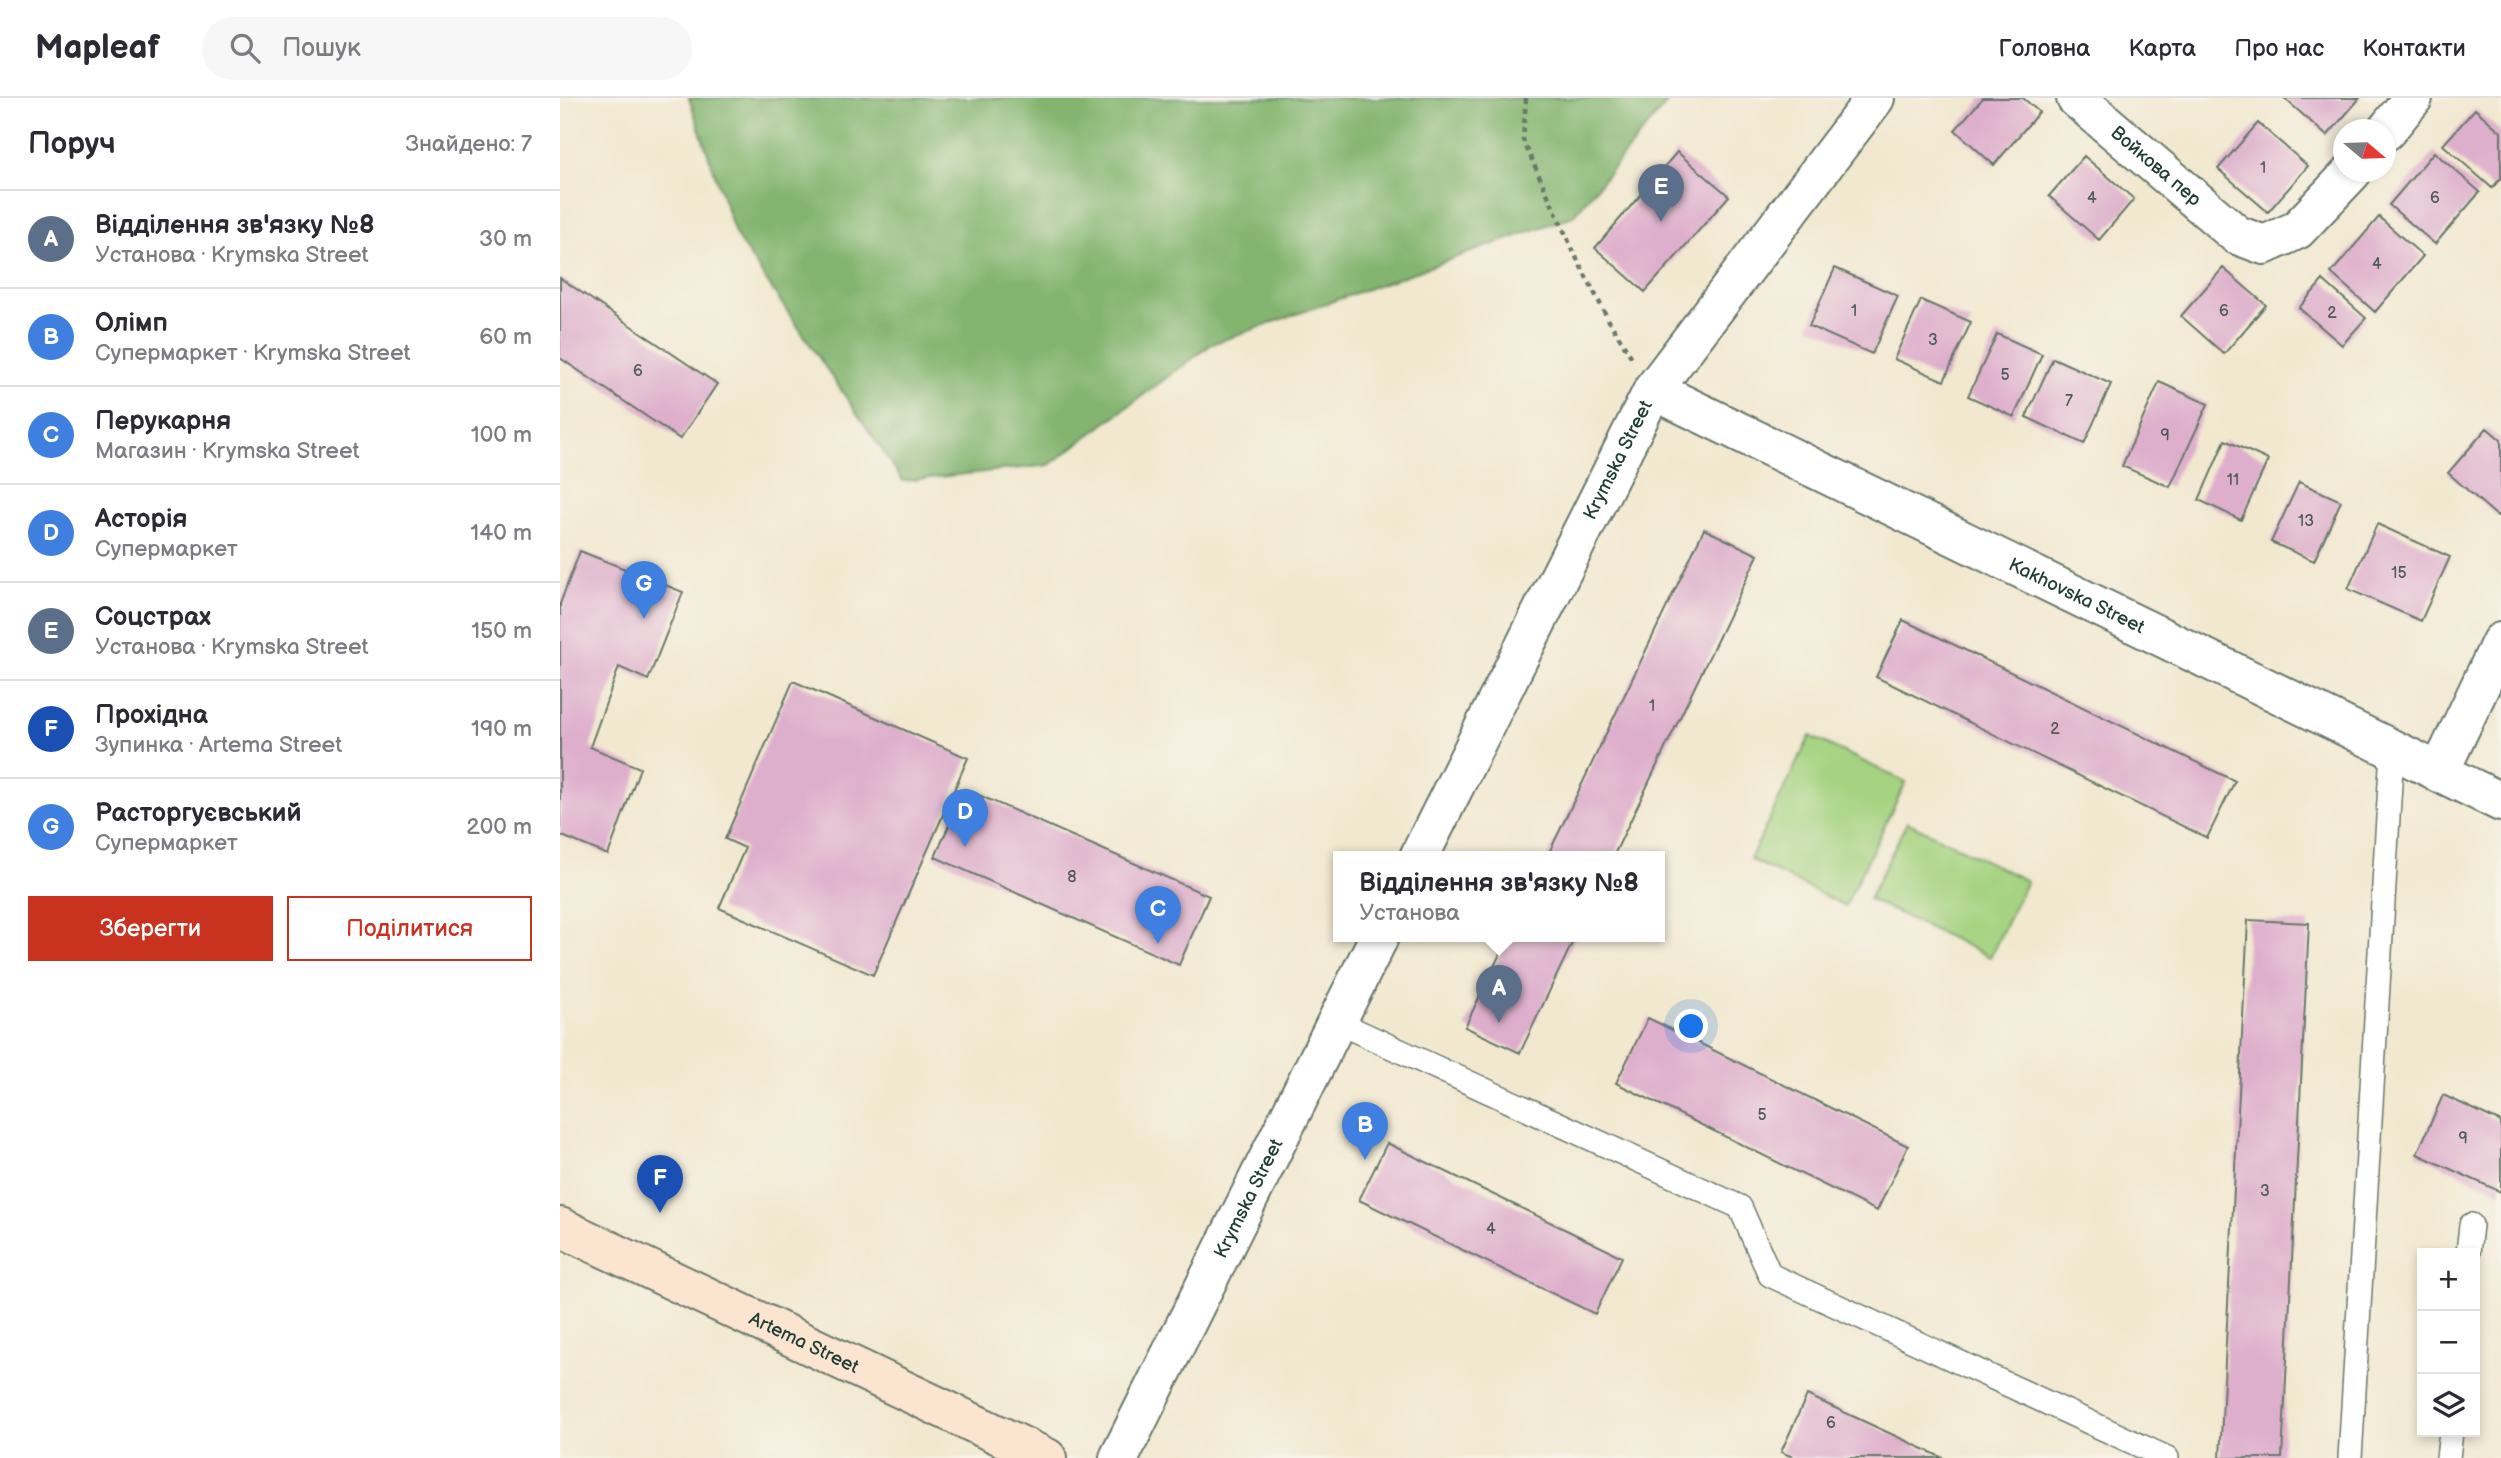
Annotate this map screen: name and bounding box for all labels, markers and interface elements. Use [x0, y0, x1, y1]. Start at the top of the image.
search box [202, 17, 692, 80]
text: Mapleaf [35, 28, 160, 68]
icon: search [226, 29, 264, 67]
text: Пошук [282, 33, 361, 64]
text: Головна [1999, 34, 2091, 63]
text: Карта [2129, 34, 2196, 63]
text: Про нас [2234, 34, 2324, 63]
text: Контакти [2362, 34, 2466, 63]
north arrow [2333, 119, 2396, 182]
street label: Войкова пер [2106, 121, 2206, 211]
text: Поруч [28, 126, 116, 162]
text: Знайдено: 7 [405, 130, 532, 158]
house number: 1 [2260, 159, 2266, 178]
pin: E [1638, 164, 1684, 222]
house number: 4 [2087, 189, 2097, 208]
house number: 6 [2430, 189, 2440, 208]
text: Відділення зв'язку №8 [95, 210, 375, 241]
text: A [44, 225, 58, 253]
text: 30 m [479, 225, 532, 253]
text: Установа · Krymska Street [95, 241, 369, 269]
house number: 4 [2372, 255, 2382, 274]
house number: 1 [1851, 302, 1857, 321]
house number: 6 [2219, 302, 2229, 321]
house number: 2 [2327, 304, 2337, 323]
text: Олімп [95, 308, 168, 339]
text: B [43, 323, 59, 351]
text: 60 m [479, 323, 532, 351]
house number: 3 [1928, 331, 1938, 350]
text: Супермаркет · Krymska Street [95, 339, 411, 367]
house number: 6 [633, 362, 643, 381]
house number: 5 [2000, 366, 2010, 385]
house number: 7 [2065, 392, 2073, 411]
street label: Krymska Street [1578, 396, 1657, 524]
text: Перукарня [95, 406, 231, 437]
text: C [43, 421, 59, 449]
text: 100 m [471, 421, 532, 449]
house number: 9 [2160, 426, 2170, 445]
text: Магазин · Krymska Street [95, 437, 360, 465]
house number: 11 [2227, 471, 2239, 490]
text: Асторія [95, 504, 188, 535]
house number: 13 [2298, 512, 2314, 531]
text: D [43, 519, 59, 547]
text: 140 m [470, 519, 532, 547]
text: Супермаркет [95, 535, 238, 563]
street label: Kakhovska Street [2005, 553, 2149, 639]
pin: G [621, 561, 667, 619]
house number: 15 [2391, 564, 2407, 583]
text: Соцстрах [95, 602, 211, 633]
text: E [44, 617, 58, 645]
text: 150 m [471, 617, 532, 645]
text: Установа · Krymska Street [95, 633, 369, 661]
house number: 1 [1649, 697, 1655, 716]
text: Прохідна [95, 700, 208, 731]
text: F [44, 715, 58, 743]
text: 190 m [471, 715, 532, 743]
house number: 2 [2050, 720, 2060, 739]
text: Зупинка · Artema Street [95, 731, 342, 759]
pin: D [942, 789, 988, 847]
text: Расторгуєвський [95, 798, 302, 829]
text: G [43, 813, 59, 841]
text: 200 m [466, 813, 532, 841]
text: Супермаркет [95, 829, 238, 857]
popup [1333, 851, 1665, 942]
house number: 8 [1067, 868, 1077, 887]
text: Відділення зв'язку №8 [1359, 868, 1639, 899]
pin: C [1135, 886, 1181, 944]
button: Зберегти [28, 896, 273, 961]
button: Поділитися [287, 896, 532, 961]
text: Установа [1359, 899, 1460, 927]
pin: A [1476, 965, 1522, 1023]
your location [1674, 1009, 1708, 1043]
pin: B [1342, 1102, 1388, 1160]
house number: 5 [1757, 1106, 1767, 1125]
house number: 9 [2458, 1129, 2468, 1148]
street label: Krymska Street [1209, 1135, 1288, 1262]
pin: F [637, 1155, 683, 1213]
house number: 3 [2260, 1182, 2270, 1201]
house number: 4 [1486, 1220, 1496, 1239]
map controls [2417, 1248, 2480, 1437]
button: + [2417, 1248, 2480, 1311]
street label: Artema Street [745, 1307, 863, 1379]
button: − [2417, 1311, 2480, 1374]
button: layers [2417, 1374, 2480, 1437]
house number: 6 [1826, 1414, 1836, 1433]

